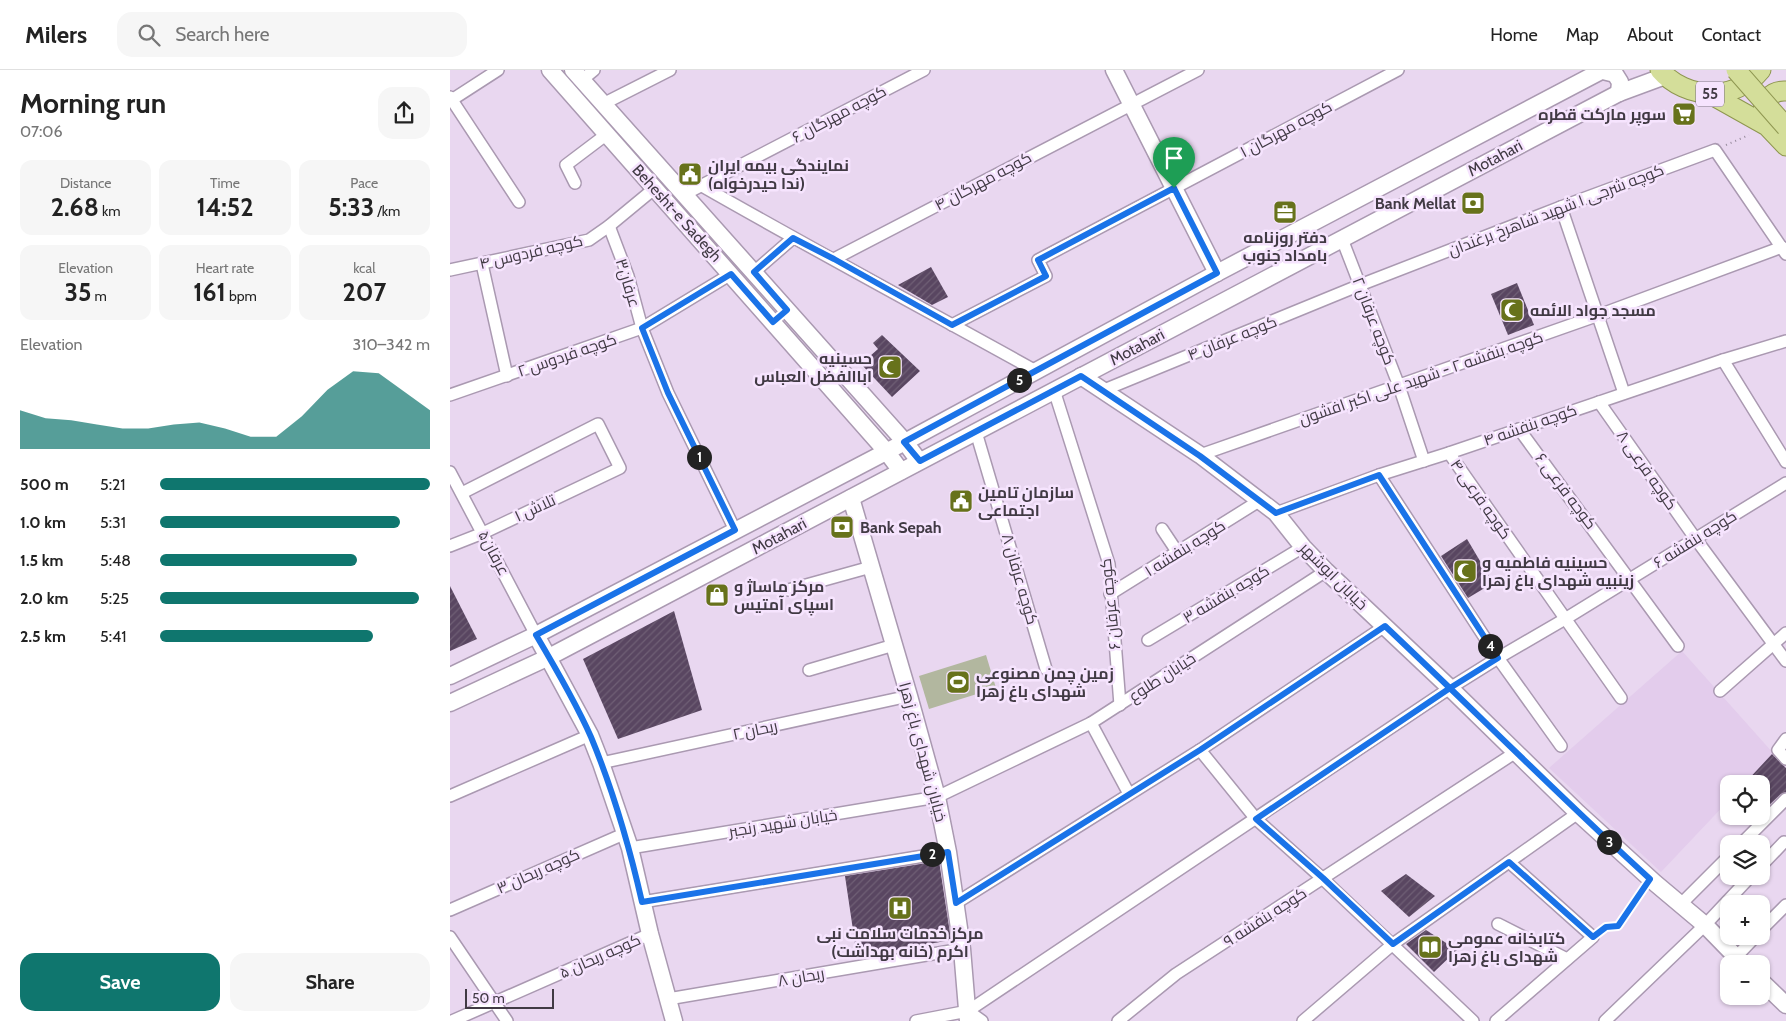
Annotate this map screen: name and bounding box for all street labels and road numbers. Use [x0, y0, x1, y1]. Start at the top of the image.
street label: کوچه مهرگان ۶ [789, 81, 890, 149]
road number: 55 [1696, 82, 1724, 106]
street label: کوچه مهرگان ۱ [1237, 97, 1336, 163]
street label: Motahari [1464, 136, 1526, 180]
street label: کوچه مهرگان ۴ [931, 147, 1036, 216]
street label: Behesht-e Sadegh [628, 160, 726, 266]
street label: کوچه شرجی ۱ شهید شاهرخ برغندان [1445, 160, 1667, 262]
street label: کوچه فردوس ۴ [477, 231, 585, 275]
street label: عرفان۳ [611, 256, 644, 310]
street label: کوچه عرفان ۲ [1347, 274, 1399, 368]
street label: کوچه عرفان ۴ [1185, 311, 1280, 366]
street label: Motahari [1106, 325, 1168, 369]
street label: کوچه بنفشه ۲ - شهید علی اکبر افشون [1296, 327, 1546, 431]
street label: کوچه فردوس ۲ [515, 329, 620, 383]
street label: کوچه بنفشه ۴ [1481, 400, 1580, 452]
street label: کوچه فرعی ۸ [1611, 427, 1681, 515]
street label: کوچه فرعی ۶ [1530, 449, 1601, 534]
street label: کوچه فرعی ۴ [1445, 455, 1516, 544]
street label: تلاش ۱ [512, 490, 560, 527]
street label: کوچه بنفشه ۶ [1650, 506, 1741, 574]
street label: Motahari [748, 514, 810, 558]
street label: کوچه بنفشه ۱ [1141, 516, 1230, 582]
street label: عرفان۵ [473, 527, 514, 579]
street label: کوچه عرفان ۸ [996, 531, 1042, 627]
street label: خیابان ابوشهر [1295, 537, 1372, 615]
street label: کوچه عرفان ۶ [1096, 557, 1126, 651]
street label: کوچه بنفشه ۳ [1179, 561, 1274, 629]
street label: خیابان طلوع [1125, 648, 1200, 707]
street label: خیابان شهدای باغ‌ زهرا [893, 680, 951, 824]
street label: ریحان ۲ [731, 716, 779, 745]
street label: خیابان شهید رنجبر [726, 805, 839, 842]
street label: کوچه ریحان ۳ [494, 844, 583, 900]
street label: کوچه بنفشه ۹ [1220, 883, 1311, 953]
street label: کوچه ریحان ۵ [556, 930, 644, 984]
street label: ریحان ۸ [776, 964, 826, 991]

